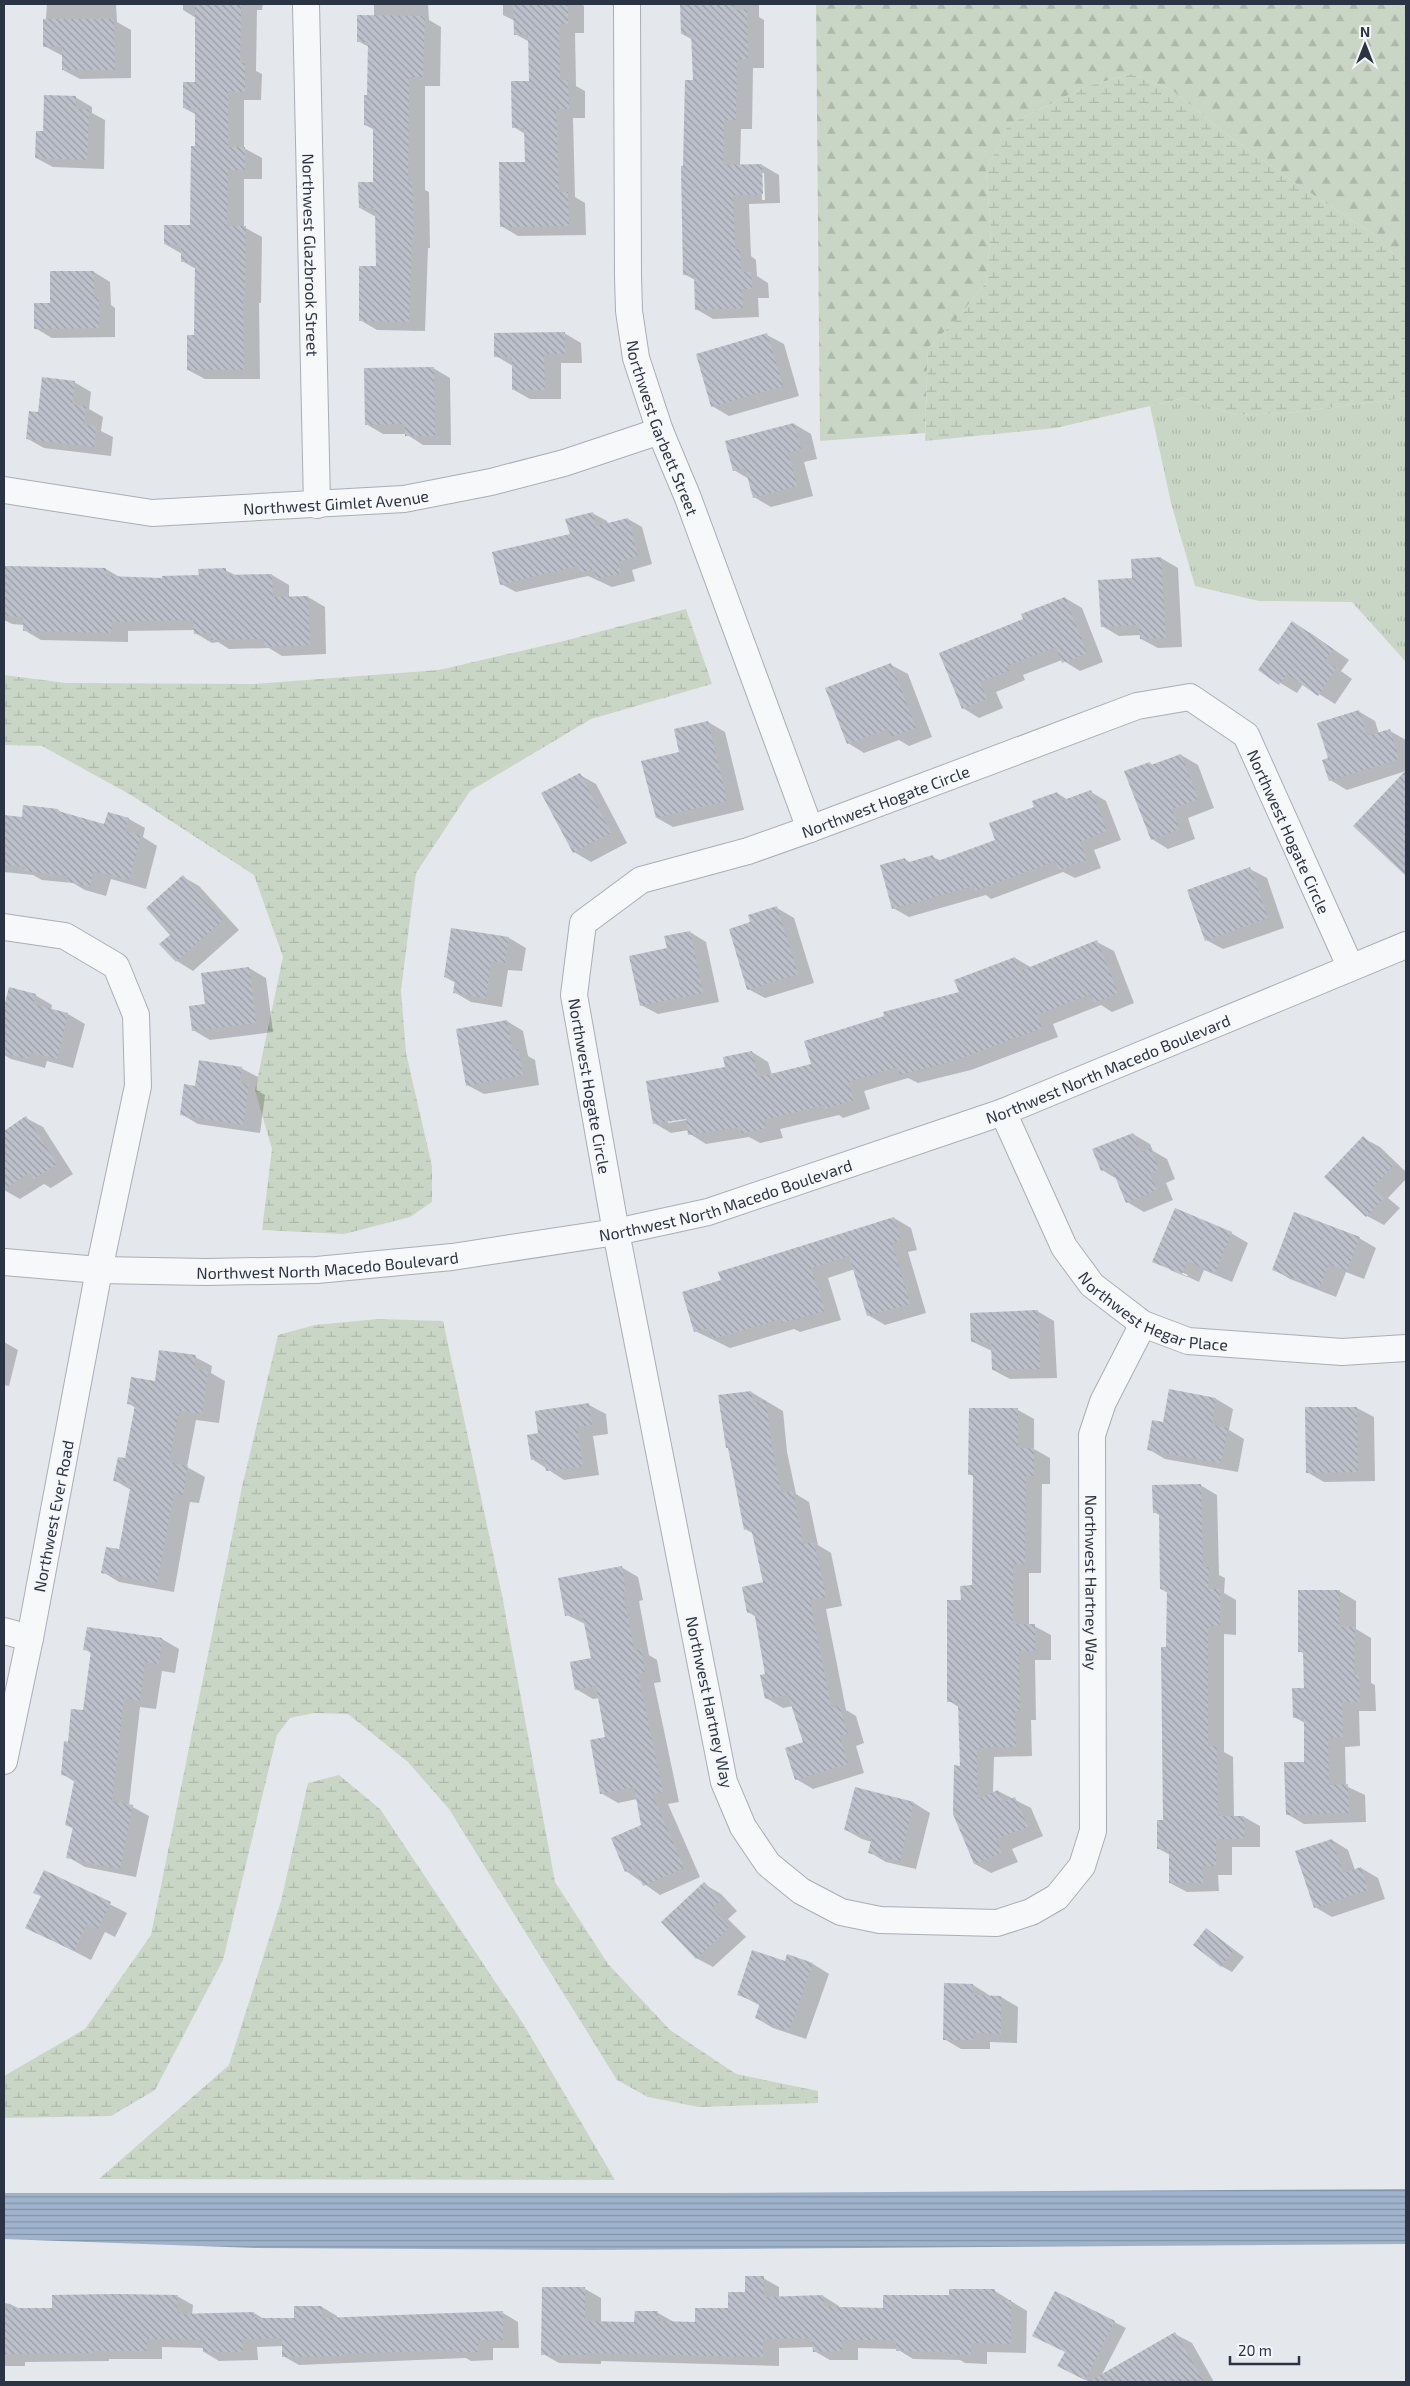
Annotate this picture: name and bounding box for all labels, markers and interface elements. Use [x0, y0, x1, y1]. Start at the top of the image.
north arrow [1340, 20, 1390, 70]
text: N [1360, 23, 1370, 40]
street label: Northwest Glazbrook Street [300, 153, 323, 357]
street label: Northwest Garbett Street [624, 339, 703, 518]
street label: Northwest Gimlet Avenue [242, 485, 430, 517]
street label: Northwest Hogate Circle [1244, 746, 1335, 916]
street label: Northwest Hogate Circle [799, 760, 972, 841]
street label: Northwest Hogate Circle [565, 997, 615, 1175]
street label: Northwest North Macedo Boulevard [983, 1010, 1233, 1127]
street label: Northwest North Macedo Boulevard [598, 1154, 854, 1244]
street label: Northwest North Macedo Boulevard [196, 1247, 460, 1282]
street label: Northwest Hegar Place [1075, 1267, 1229, 1353]
street label: Northwest Ever Road [29, 1439, 77, 1593]
street label: Northwest Hartney Way [1083, 1495, 1102, 1671]
street label: Northwest Hartney Way [682, 1614, 738, 1790]
scale bar [1230, 2334, 1299, 2366]
text: 20 m [1238, 2341, 1272, 2359]

